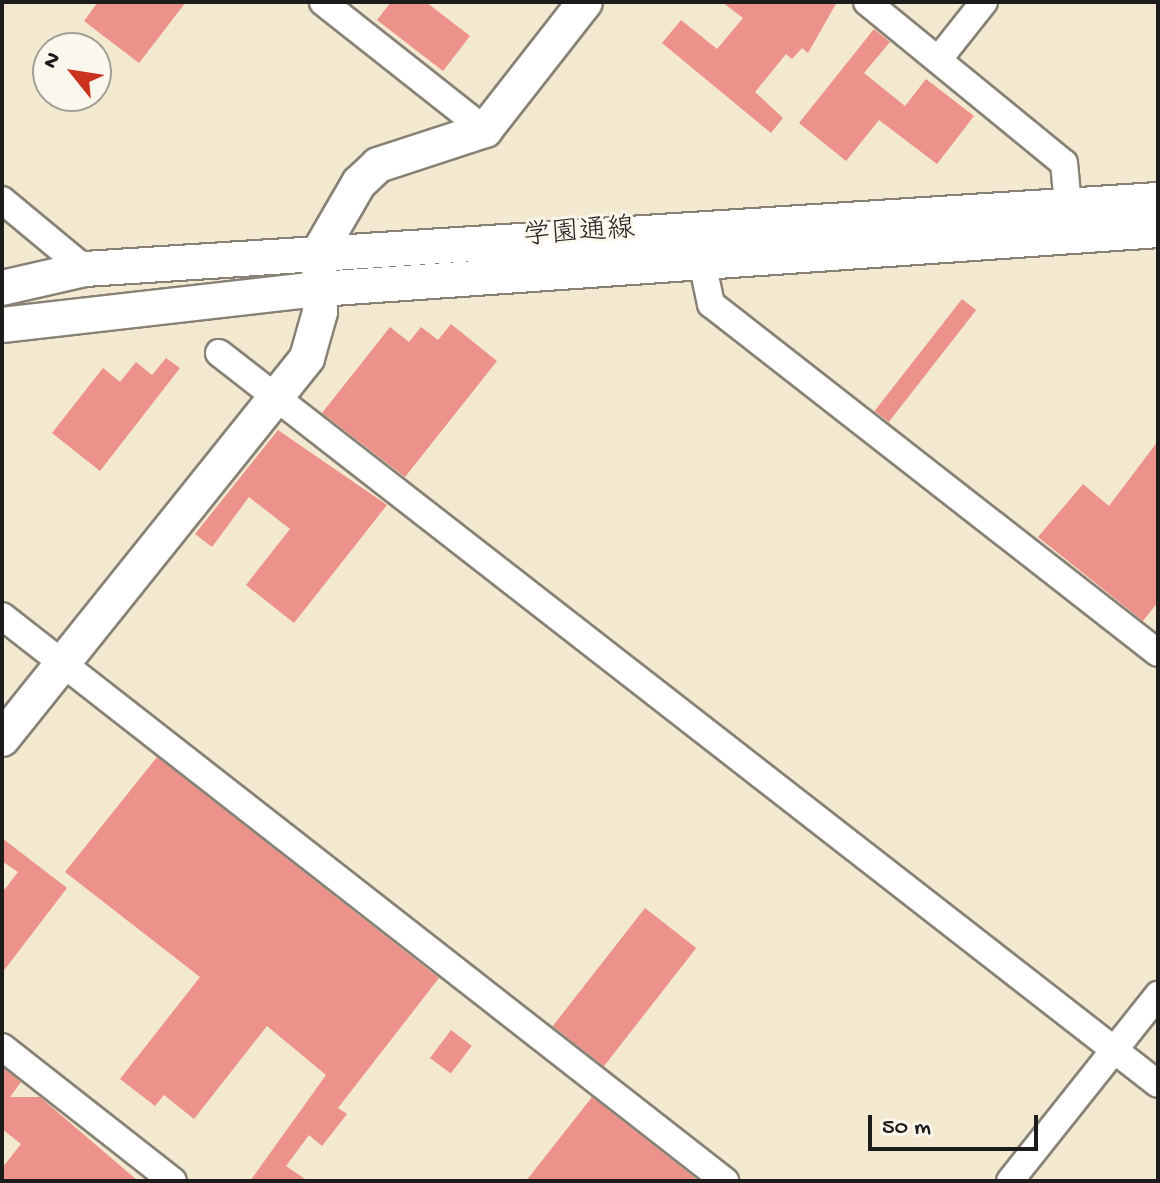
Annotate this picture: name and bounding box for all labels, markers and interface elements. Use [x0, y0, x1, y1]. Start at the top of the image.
north arrow [32, 32, 112, 112]
text: N [38, 48, 68, 74]
street label: 学園通線 [522, 213, 636, 255]
scale bar [872, 1099, 1042, 1149]
text: 50 m [882, 1114, 931, 1143]

